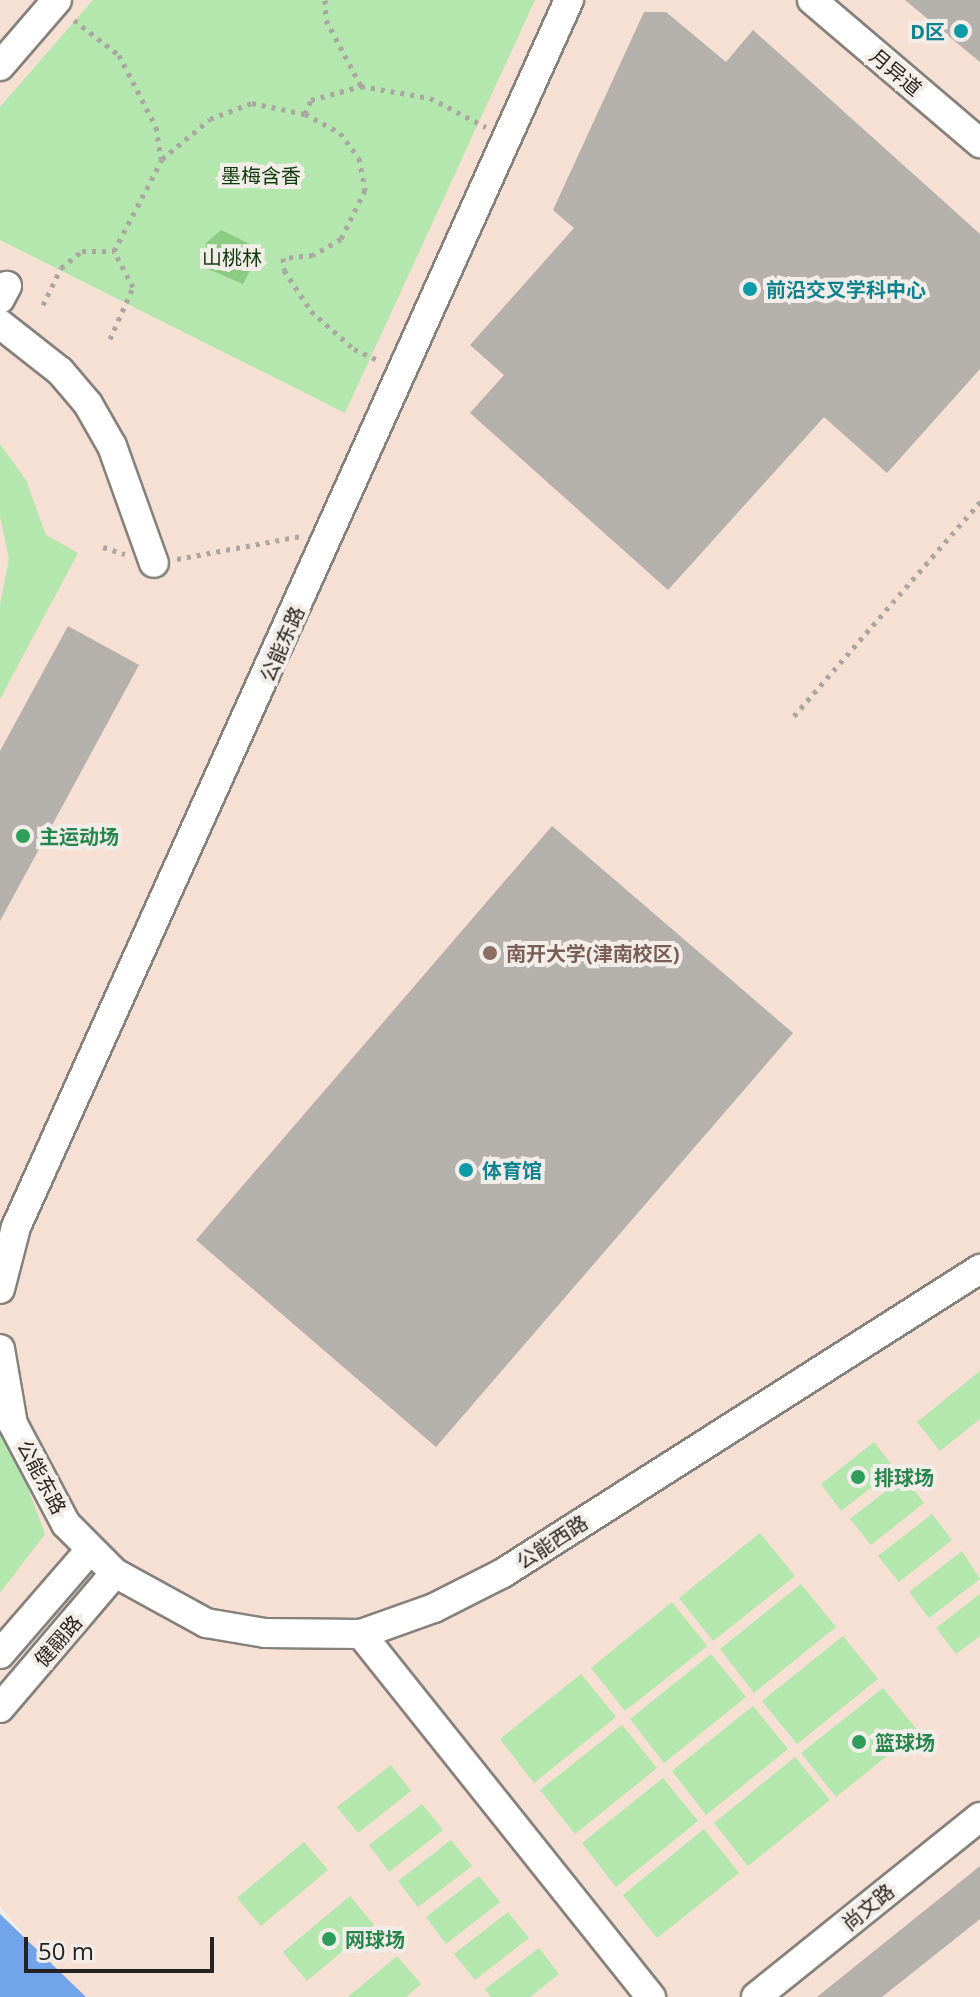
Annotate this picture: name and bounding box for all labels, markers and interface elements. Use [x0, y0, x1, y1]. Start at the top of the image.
place label: D区 [910, 19, 945, 43]
marker: D区 [952, 22, 970, 40]
street label: 月异道 [865, 44, 927, 100]
park label: 墨梅含香 [221, 163, 301, 187]
park label: 山桃林 [202, 245, 262, 269]
place label: 前沿交叉学科中心 [766, 277, 926, 301]
marker: 前沿交叉学科中心 [741, 280, 759, 298]
street label: 公能东路 [255, 603, 309, 685]
place label: 主运动场 [39, 824, 119, 848]
marker: 主运动场 [14, 827, 32, 845]
place label: 南开大学(津南校区) [506, 941, 680, 965]
marker: 南开大学(津南校区) [481, 944, 499, 962]
place label: 体育馆 [482, 1158, 542, 1182]
marker: 体育馆 [457, 1161, 475, 1179]
street label: 公能东路 [13, 1436, 71, 1518]
place label: 排球场 [874, 1465, 934, 1489]
marker: 排球场 [849, 1468, 867, 1486]
street label: 公能西路 [512, 1510, 592, 1574]
street label: 健翮路 [29, 1610, 87, 1672]
place label: 篮球场 [875, 1730, 935, 1754]
marker: 篮球场 [850, 1733, 868, 1751]
street label: 尚文路 [837, 1879, 899, 1935]
scale bar [28, 1921, 218, 1971]
place label: 网球场 [345, 1927, 405, 1951]
marker: 网球场 [320, 1930, 338, 1948]
text: 50 m [38, 1934, 94, 1967]

